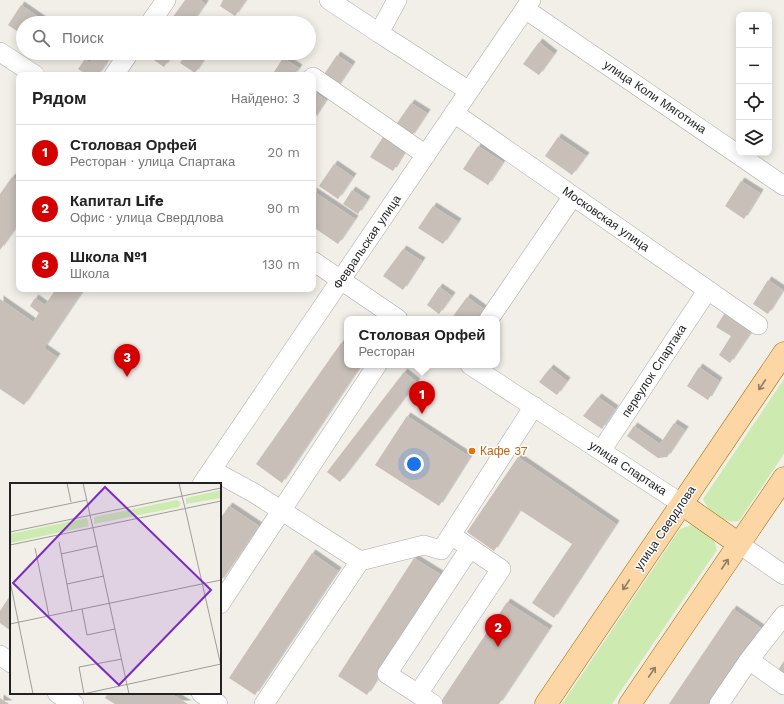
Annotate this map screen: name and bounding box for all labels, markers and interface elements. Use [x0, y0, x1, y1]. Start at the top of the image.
map controls [736, 12, 772, 156]
button: + [736, 12, 772, 48]
search box [16, 16, 316, 60]
icon: search [30, 27, 52, 49]
text: Поиск [62, 29, 104, 47]
button: − [736, 48, 772, 84]
street label: улица Коли Мяготина [601, 57, 709, 137]
button: locate [736, 84, 772, 120]
text: Рядом [32, 88, 87, 108]
text: Найдено: 3 [231, 91, 300, 106]
button: layers [736, 120, 772, 156]
text: Столовая Орфей [70, 136, 197, 154]
text: 1 [42, 145, 48, 160]
text: 20 m [268, 145, 300, 160]
text: Ресторан · улица Спартака [70, 154, 235, 169]
street label: Московская улица [560, 184, 652, 254]
text: Капитал Life [70, 192, 164, 210]
street label: Февральская улица [330, 192, 404, 292]
text: 2 [41, 201, 49, 216]
text: 90 m [267, 201, 300, 216]
text: Офис · улица Свердлова [70, 210, 223, 225]
text: Школа №1 [70, 248, 147, 266]
text: 3 [41, 257, 49, 272]
text: 130 m [262, 257, 300, 272]
text: Школа [70, 266, 110, 281]
popup [344, 316, 500, 368]
street label: переулок Спартака [619, 322, 689, 420]
text: Столовая Орфей [359, 326, 486, 344]
pin: 3 [114, 344, 140, 377]
text: Ресторан [359, 344, 415, 359]
one-way arrow [758, 379, 766, 390]
pin: 1 [409, 381, 435, 414]
street label: улица Спартака [587, 438, 670, 498]
place label: Кафе 37 [480, 444, 528, 458]
marker: Кафе 37 [467, 446, 477, 456]
your location [404, 454, 424, 474]
inset map [10, 483, 221, 694]
street label: улица Свердлова [632, 483, 699, 573]
one-way arrow [721, 559, 729, 570]
one-way arrow [622, 580, 630, 591]
pin: 2 [485, 614, 511, 647]
one-way arrow [648, 667, 656, 678]

